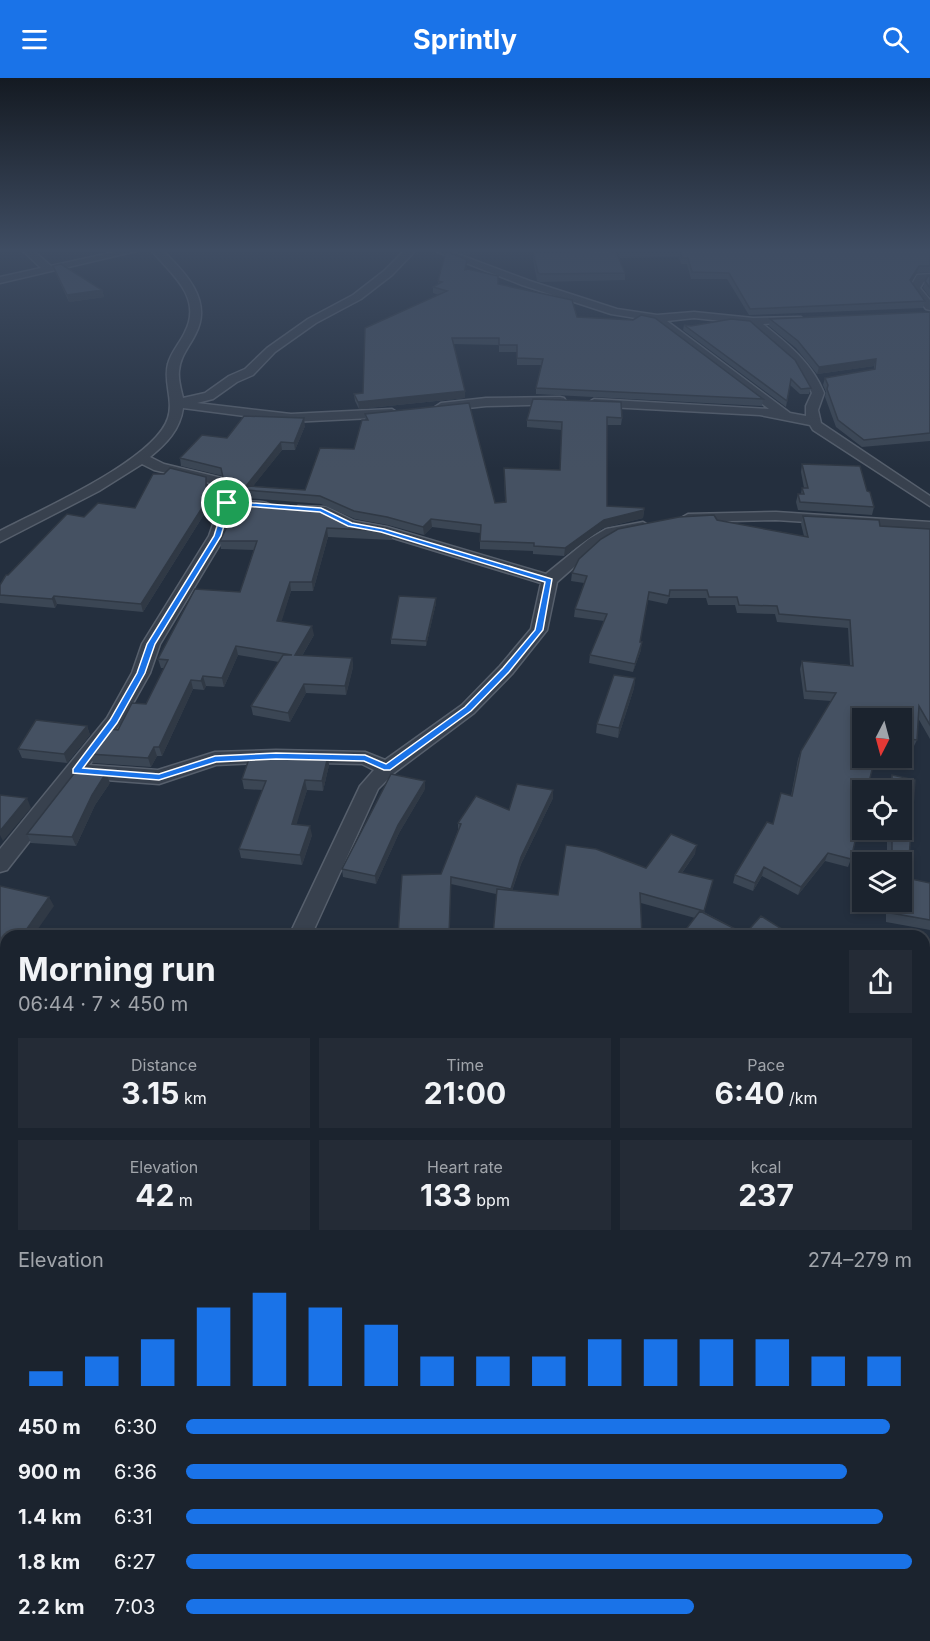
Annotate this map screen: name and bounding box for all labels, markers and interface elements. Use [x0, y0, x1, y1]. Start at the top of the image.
icon: menu [18, 23, 51, 56]
text: Sprintly [413, 23, 517, 56]
icon: search [879, 23, 912, 56]
pin [201, 477, 252, 528]
icon: arrive [210, 486, 243, 519]
north arrow [852, 708, 912, 768]
map controls [852, 708, 912, 912]
button: locate [852, 780, 912, 840]
button: layers [852, 852, 912, 912]
text: Morning run [18, 949, 216, 989]
button: share [849, 950, 912, 1013]
text: 06:44 · 7 × 450 m [18, 992, 188, 1016]
text: Distance [131, 1055, 197, 1075]
text: Time [446, 1055, 484, 1075]
text: Pace [747, 1055, 785, 1075]
text: 3.15 [121, 1075, 179, 1111]
text: 21:00 [424, 1075, 506, 1111]
text: 6:40 [714, 1075, 784, 1111]
text: km [179, 1088, 207, 1108]
text: /km [784, 1088, 818, 1108]
text: Elevation [130, 1157, 198, 1177]
text: Heart rate [427, 1157, 503, 1177]
text: kcal [751, 1157, 781, 1177]
text: 42 [135, 1177, 174, 1213]
text: 133 [420, 1177, 472, 1213]
text: 237 [738, 1177, 794, 1213]
text: m [174, 1190, 193, 1210]
text: bpm [472, 1190, 510, 1210]
text: Elevation [18, 1248, 104, 1272]
text: 274–279 m [808, 1248, 912, 1272]
text: 450 m [18, 1415, 81, 1439]
text: 6:30 [114, 1415, 157, 1439]
text: 900 m [18, 1460, 81, 1484]
text: 6:36 [114, 1460, 157, 1484]
text: 1.4 km [18, 1505, 81, 1529]
text: 6:31 [114, 1505, 153, 1529]
text: 1.8 km [18, 1550, 80, 1574]
text: 6:27 [114, 1550, 156, 1574]
text: 2.2 km [18, 1595, 84, 1619]
text: 7:03 [114, 1595, 155, 1619]

